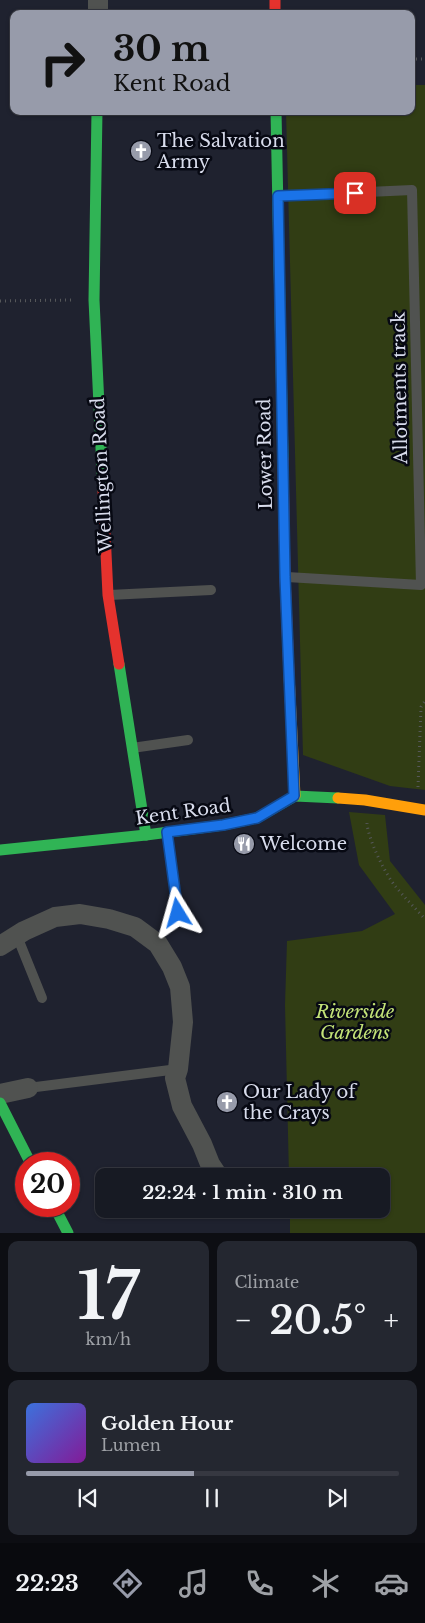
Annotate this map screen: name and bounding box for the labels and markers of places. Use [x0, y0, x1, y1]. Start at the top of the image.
place label: The Salvation Army [156, 130, 285, 173]
church icon: The Salvation Army [129, 139, 153, 163]
pin [334, 172, 376, 214]
restaurant icon: Welcome [232, 832, 256, 856]
place label: Welcome [259, 833, 347, 855]
place label: Our Lady of the Crays [243, 1081, 358, 1124]
church icon: Our Lady of the Crays [215, 1090, 239, 1114]

